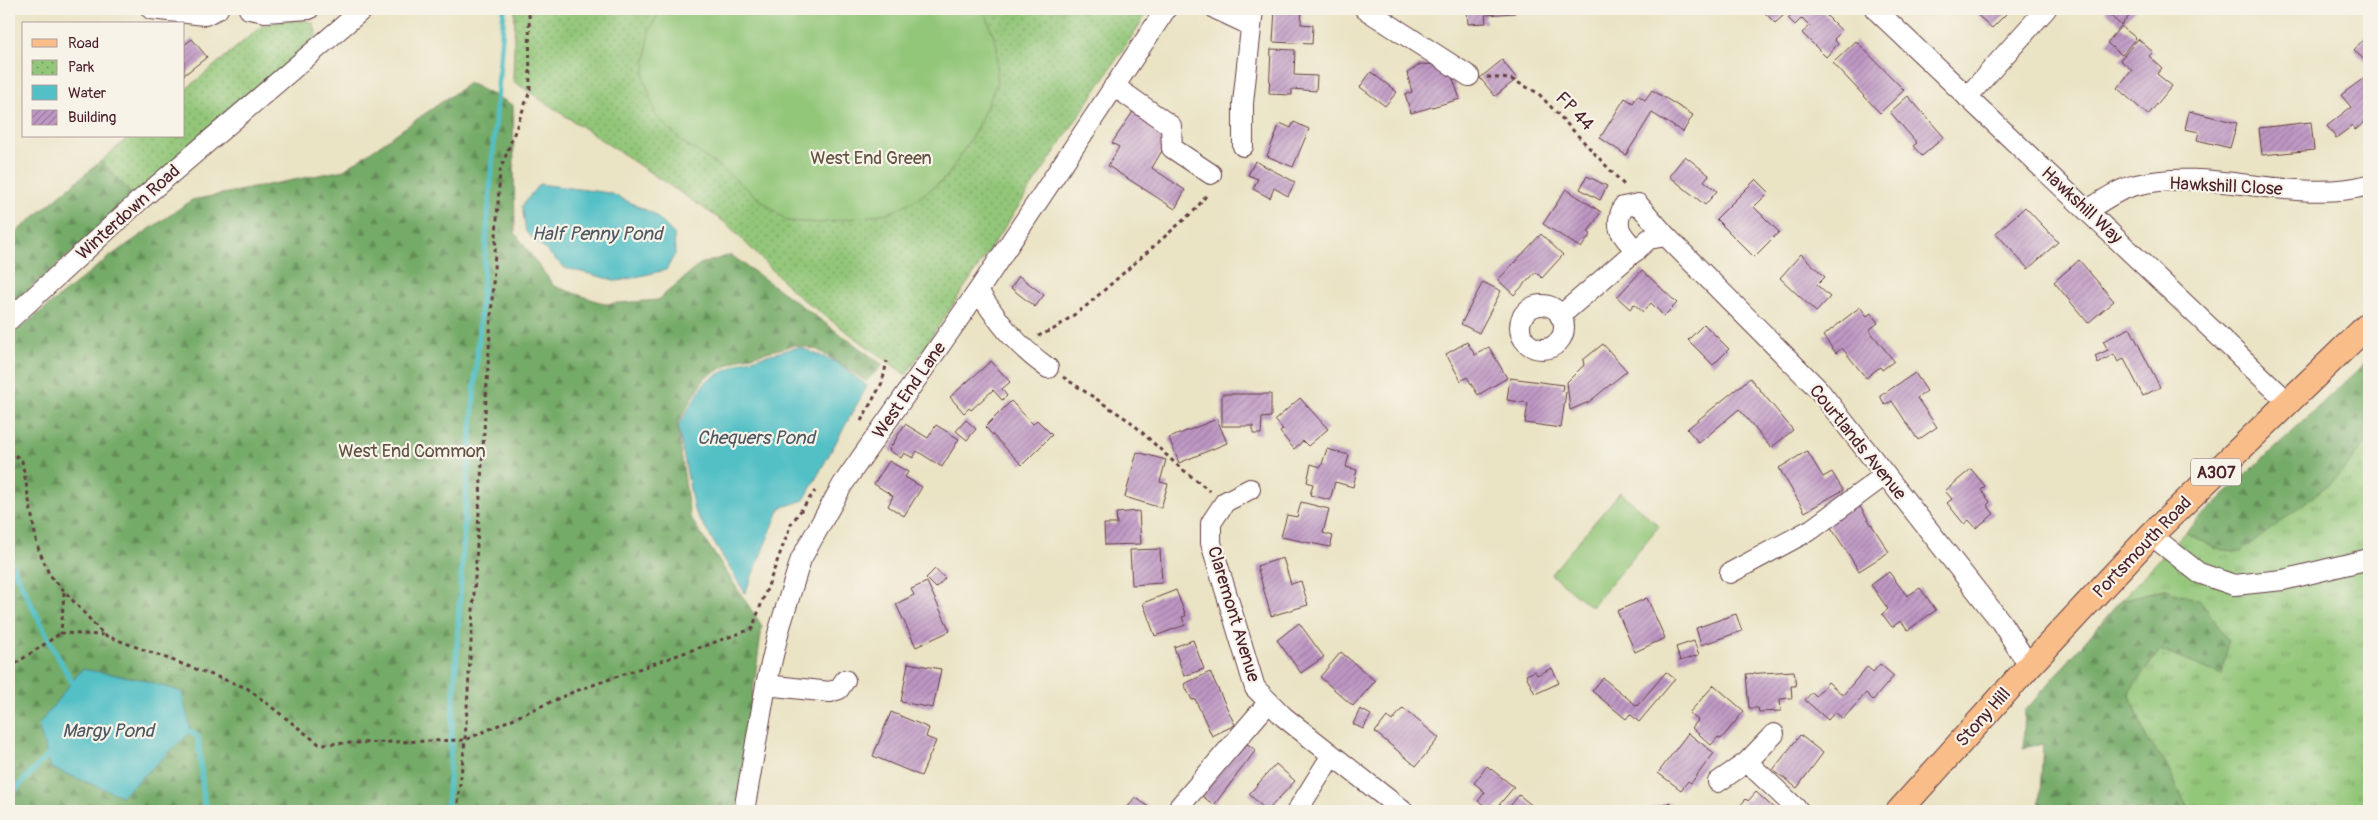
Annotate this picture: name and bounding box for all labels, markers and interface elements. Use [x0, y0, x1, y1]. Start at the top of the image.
legend [22, 22, 185, 138]
text: Road [68, 34, 99, 53]
text: Park [68, 58, 95, 77]
text: Water [68, 84, 107, 103]
street label: FP 44 [1551, 87, 1599, 136]
text: Building [68, 108, 116, 127]
park label: West End Green [810, 147, 932, 170]
street label: Winterdown Road [72, 160, 185, 265]
street label: Hawkshill Way [2036, 162, 2127, 249]
street label: Hawkshill Close [2169, 172, 2283, 201]
water label: Half Penny Pond [532, 222, 665, 246]
street label: West End Lane [868, 337, 951, 443]
street label: Courtlands Avenue [1804, 380, 1911, 505]
water label: Chequers Pond [697, 426, 818, 450]
park label: West End Common [338, 440, 486, 463]
road number: A307 [2191, 458, 2241, 486]
street label: Portsmouth Road [2088, 492, 2197, 603]
street label: Claremont Avenue [1202, 544, 1265, 685]
street label: Stony Hill [1951, 683, 2016, 752]
water label: Margy Pond [62, 719, 157, 743]

